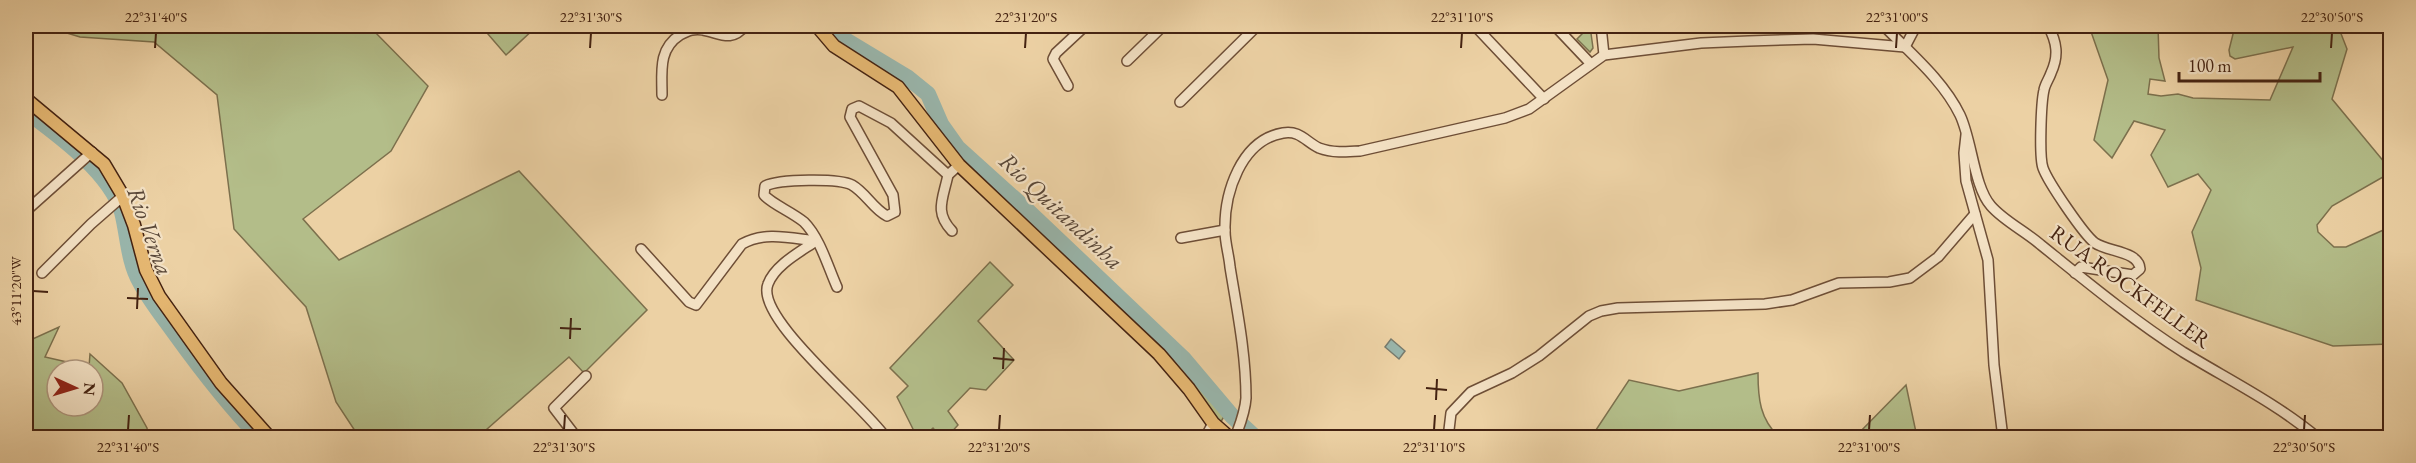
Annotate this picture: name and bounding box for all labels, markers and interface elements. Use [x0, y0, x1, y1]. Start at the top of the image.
text: 22°31'40"S [125, 7, 187, 26]
text: 22°31'30"S [560, 7, 622, 26]
text: 22°31'20"S [995, 7, 1057, 26]
text: 22°31'10"S [1431, 7, 1493, 26]
text: 22°31'00"S [1866, 7, 1928, 26]
text: 22°30'50"S [2301, 7, 2363, 26]
scale bar [2179, 45, 2320, 83]
text: 100 m [2188, 54, 2232, 77]
water label: Rio Quitandinha [993, 145, 1130, 276]
water label: Rio Verna [120, 182, 181, 280]
street label: RUA ROCKFELLER [2044, 218, 2217, 355]
text: 43°11'20"W [6, 256, 25, 326]
north arrow [45, 358, 105, 418]
text: N [79, 382, 100, 396]
text: 22°31'40"S [97, 437, 159, 456]
text: 22°31'30"S [533, 437, 595, 456]
text: 22°31'20"S [968, 437, 1030, 456]
text: 22°31'10"S [1403, 437, 1465, 456]
text: 22°31'00"S [1838, 437, 1900, 456]
text: 22°30'50"S [2273, 437, 2335, 456]

